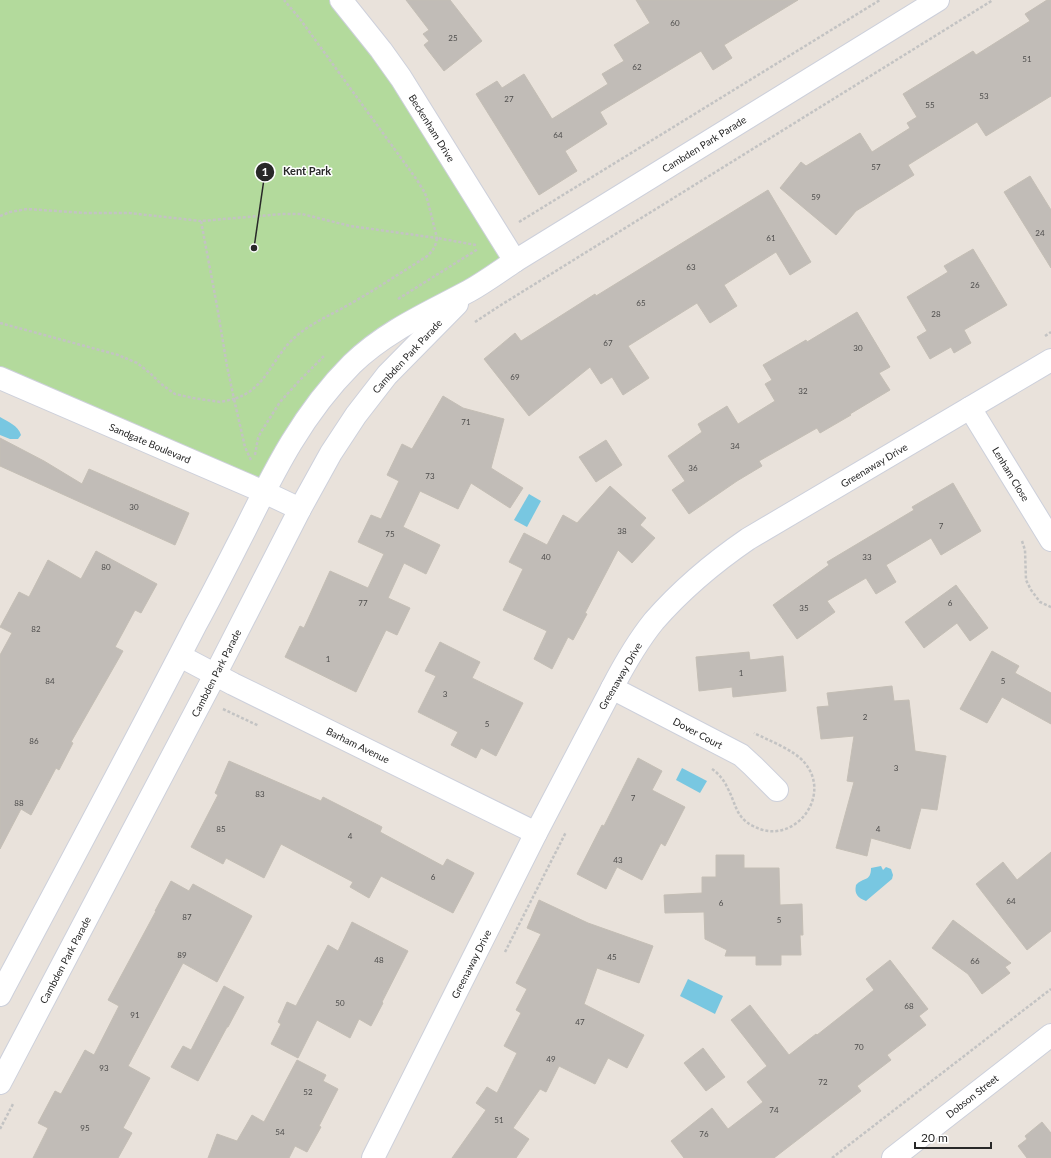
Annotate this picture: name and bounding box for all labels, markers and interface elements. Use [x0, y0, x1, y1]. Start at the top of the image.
house number: 60 [670, 18, 680, 28]
house number: 25 [448, 33, 458, 43]
house number: 51 [1022, 54, 1032, 64]
house number: 62 [632, 62, 642, 72]
house number: 53 [979, 91, 989, 101]
street label: Beckenham Drive [406, 92, 458, 164]
house number: 27 [504, 94, 514, 104]
house number: 55 [925, 100, 935, 110]
street label: Cambden Park Parade [660, 113, 748, 175]
house number: 64 [553, 130, 563, 140]
callout: Kent Park [255, 160, 339, 183]
house number: 57 [871, 162, 881, 172]
text: 1 [262, 164, 269, 179]
text: Kent Park [283, 164, 331, 177]
house number: 59 [811, 192, 821, 202]
house number: 24 [1035, 228, 1045, 238]
house number: 61 [766, 233, 776, 243]
house number: 63 [686, 262, 696, 272]
house number: 26 [970, 280, 980, 290]
house number: 65 [636, 298, 646, 308]
house number: 28 [931, 309, 941, 319]
street label: Cambden Park Parade [370, 317, 444, 395]
house number: 67 [603, 338, 613, 348]
house number: 30 [853, 343, 863, 353]
house number: 69 [510, 372, 520, 382]
house number: 32 [798, 386, 808, 396]
house number: 71 [461, 417, 471, 427]
street label: Sandgate Boulevard [107, 420, 193, 466]
street label: Greenaway Drive [838, 440, 910, 490]
house number: 34 [730, 441, 740, 451]
street label: Lenham Close [990, 445, 1032, 503]
house number: 36 [688, 463, 698, 473]
house number: 73 [425, 471, 435, 481]
house number: 30 [129, 502, 139, 512]
house number: 7 [939, 521, 944, 531]
house number: 38 [617, 526, 627, 536]
house number: 75 [385, 529, 395, 539]
house number: 40 [541, 552, 551, 562]
house number: 33 [862, 552, 872, 562]
house number: 80 [101, 562, 111, 572]
house number: 77 [358, 598, 368, 608]
house number: 6 [948, 598, 953, 608]
house number: 35 [799, 603, 809, 613]
house number: 82 [31, 624, 41, 634]
street label: Cambden Park Parade [189, 627, 243, 719]
street label: Greenaway Drive [596, 640, 644, 712]
house number: 1 [326, 654, 331, 664]
house number: 1 [739, 668, 744, 678]
house number: 84 [45, 676, 55, 686]
house number: 5 [1001, 676, 1006, 686]
house number: 3 [443, 689, 448, 699]
house number: 2 [863, 712, 868, 722]
street label: Dover Court [671, 715, 725, 751]
house number: 5 [485, 719, 490, 729]
street label: Barham Avenue [324, 724, 392, 766]
house number: 86 [29, 736, 39, 746]
house number: 3 [894, 763, 899, 773]
house number: 83 [255, 789, 265, 799]
house number: 7 [631, 793, 636, 803]
house number: 88 [14, 798, 24, 808]
house number: 85 [216, 824, 226, 834]
house number: 4 [876, 824, 881, 834]
house number: 4 [348, 831, 353, 841]
house number: 43 [613, 855, 623, 865]
house number: 6 [431, 872, 436, 882]
house number: 64 [1006, 896, 1016, 906]
house number: 6 [719, 898, 724, 908]
house number: 87 [182, 912, 192, 922]
street label: Cambden Park Parade [37, 914, 93, 1006]
house number: 5 [777, 915, 782, 925]
street label: Greenaway Drive [448, 928, 494, 1000]
house number: 89 [177, 950, 187, 960]
house number: 45 [607, 952, 617, 962]
house number: 48 [374, 955, 384, 965]
house number: 66 [970, 956, 980, 966]
house number: 50 [335, 998, 345, 1008]
house number: 68 [904, 1001, 914, 1011]
house number: 91 [130, 1010, 140, 1020]
house number: 47 [575, 1017, 585, 1027]
house number: 70 [854, 1042, 864, 1052]
house number: 49 [546, 1054, 556, 1064]
house number: 93 [99, 1063, 109, 1073]
street label: Dobson Street [943, 1072, 1001, 1120]
house number: 72 [818, 1077, 828, 1087]
house number: 52 [303, 1087, 313, 1097]
house number: 74 [769, 1105, 779, 1115]
house number: 51 [494, 1115, 504, 1125]
house number: 95 [80, 1123, 90, 1133]
scale bar [915, 1124, 991, 1150]
house number: 54 [275, 1127, 285, 1137]
house number: 76 [699, 1129, 709, 1139]
text: 20 m [921, 1130, 948, 1145]

